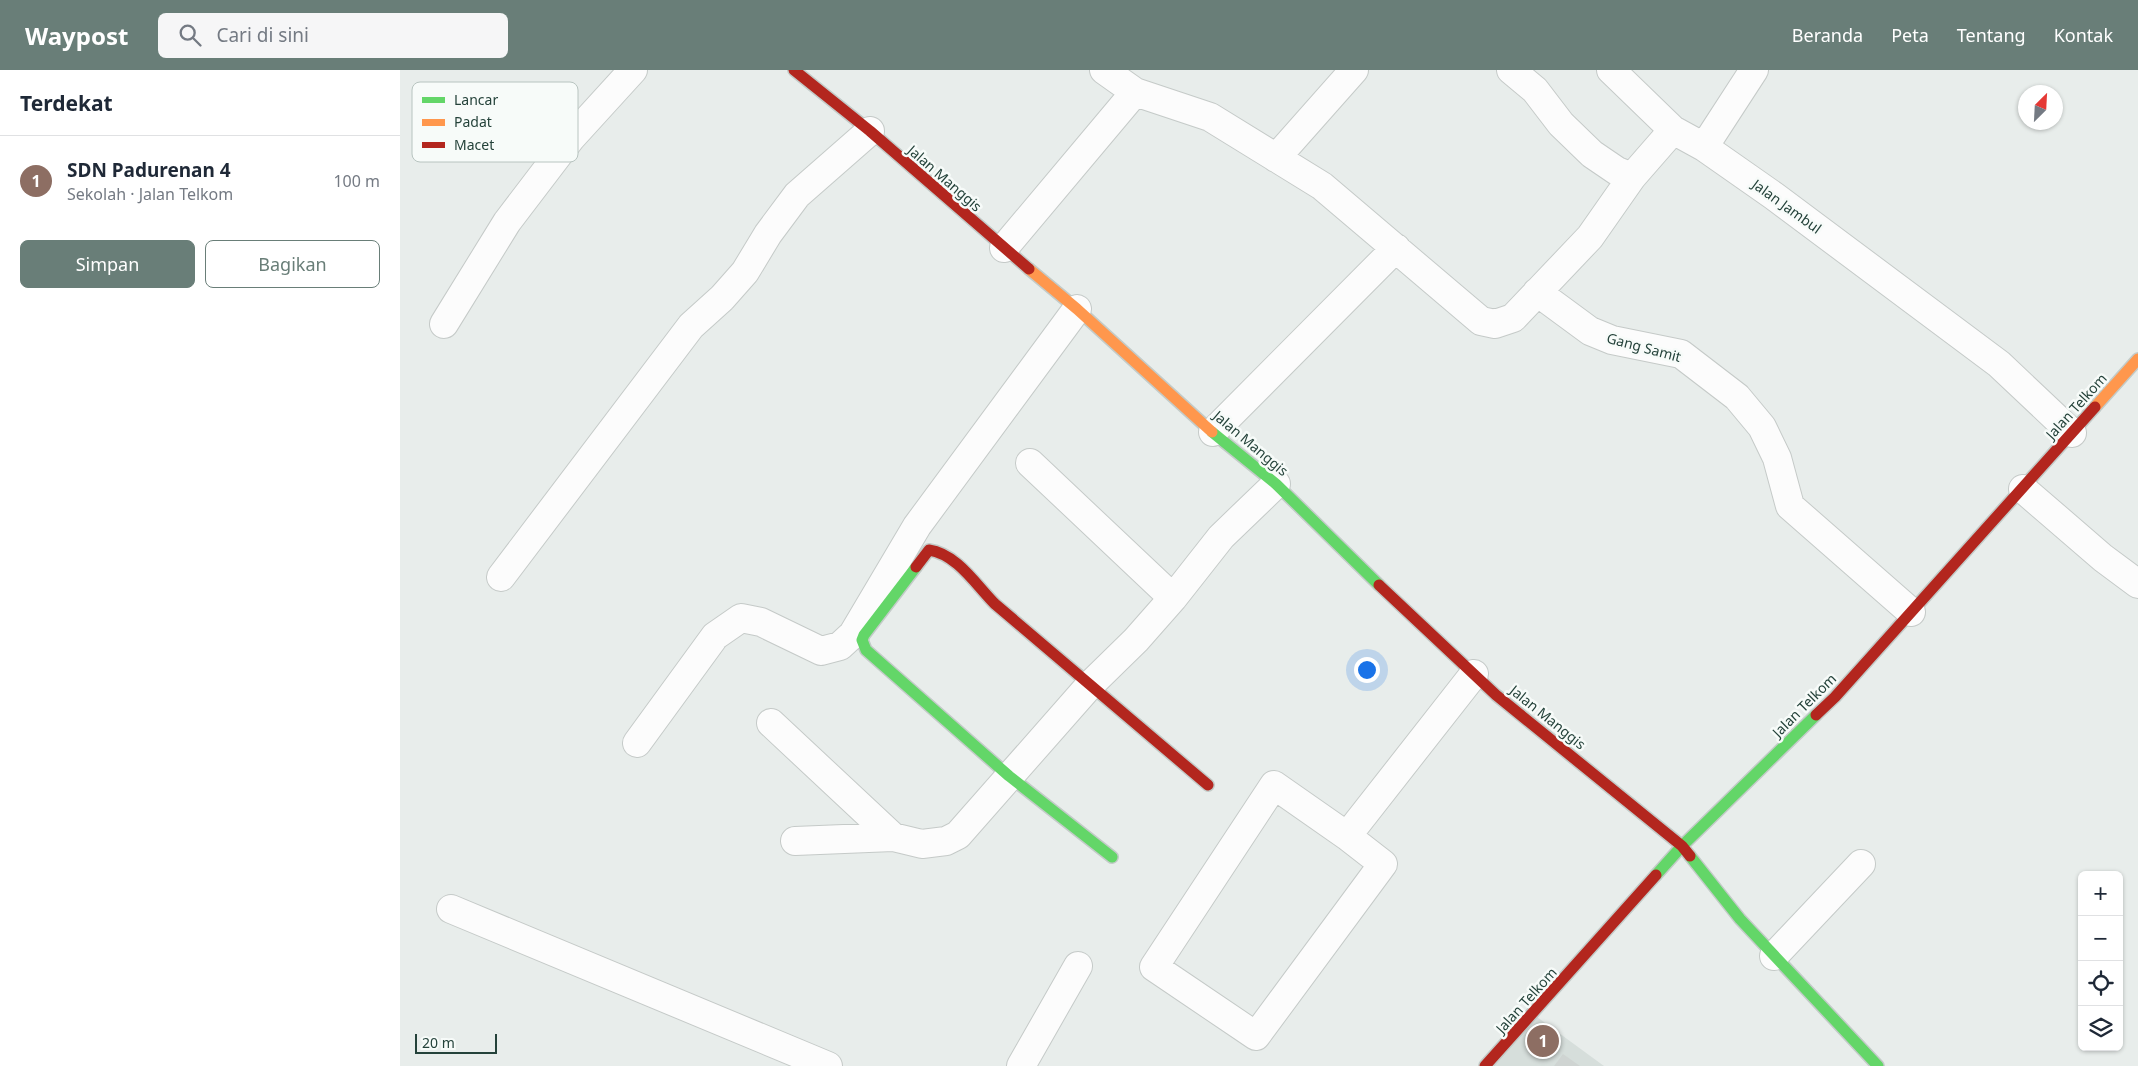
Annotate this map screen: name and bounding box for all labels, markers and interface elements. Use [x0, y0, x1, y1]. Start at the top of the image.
search box [158, 13, 508, 58]
text: Waypost [25, 19, 128, 52]
icon: search [176, 21, 204, 49]
text: Cari di sini [216, 22, 309, 48]
text: Beranda [1792, 23, 1863, 47]
text: Peta [1891, 23, 1929, 47]
text: Tentang [1957, 23, 2026, 47]
text: Kontak [2054, 23, 2113, 47]
legend [412, 82, 578, 162]
north arrow [2018, 85, 2063, 130]
text: Terdekat [20, 89, 113, 117]
text: Lancar [454, 90, 498, 109]
text: Padat [454, 112, 492, 131]
text: Macet [454, 135, 494, 154]
street label: Jalan Manggis [902, 139, 986, 216]
text: SDN Padurenan 4 [67, 157, 231, 183]
text: 1 [31, 170, 41, 192]
text: 100 m [333, 170, 380, 192]
street label: Jalan Jambul [1747, 173, 1825, 238]
text: Sekolah · Jalan Telkom [67, 183, 233, 205]
button: Simpan [20, 240, 195, 288]
button: Bagikan [205, 240, 380, 288]
street label: Gang Samit [1605, 328, 1683, 366]
street label: Jalan Telkom [2040, 369, 2111, 445]
street label: Jalan Manggis [1208, 405, 1293, 480]
your location [1354, 657, 1380, 683]
street label: Jalan Telkom [1767, 669, 1840, 742]
street label: Jalan Manggis [1505, 679, 1590, 754]
map controls [2078, 871, 2123, 1051]
button: + [2078, 871, 2123, 916]
button: − [2078, 916, 2123, 961]
button: locate [2078, 961, 2123, 1006]
street label: Jalan Telkom [1490, 963, 1561, 1039]
button: layers [2078, 1006, 2123, 1051]
pin: 1 [1527, 1022, 1559, 1060]
scale bar [415, 1031, 498, 1054]
text: 20 m [422, 1033, 455, 1052]

